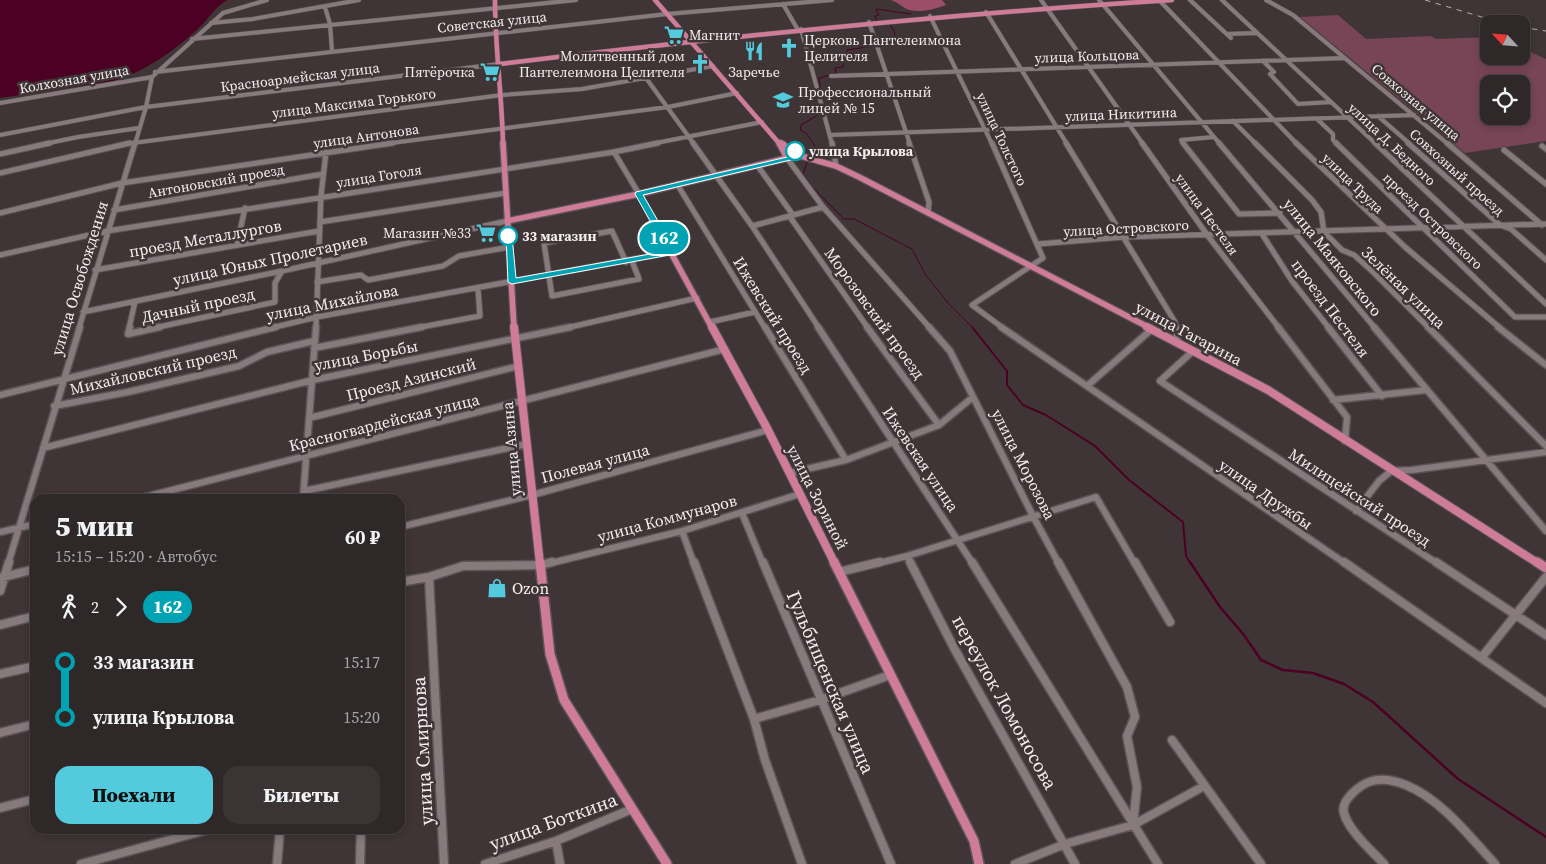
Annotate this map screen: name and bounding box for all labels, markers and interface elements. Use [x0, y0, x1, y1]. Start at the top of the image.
street label: Советская улица [436, 6, 549, 38]
north arrow [1480, 15, 1530, 65]
map controls [1480, 15, 1530, 125]
supermarket icon: Магнит [663, 24, 685, 46]
place label: Магнит [689, 25, 740, 45]
place label: Церковь Пантелеимона Целителя [804, 30, 962, 66]
church icon: Церковь Пантелеимона Целителя [778, 37, 800, 59]
restaurant icon: Заречье [743, 40, 765, 62]
street label: улица Кольцова [1034, 44, 1141, 68]
place label: Молитвенный дом Пантелеимона Целителя [519, 46, 685, 82]
church icon: Молитвенный дом Пантелеимона Целителя [689, 53, 711, 75]
street label: Красноармейская улица [219, 57, 382, 97]
street label: Колхозная улица [18, 59, 131, 98]
street label: Совхозная улица [1367, 59, 1465, 146]
supermarket icon: Пятёрочка [479, 61, 501, 83]
place label: Пятёрочка [404, 62, 476, 82]
place label: Заречье [728, 62, 780, 82]
button: locate [1480, 75, 1530, 125]
place label: Профессиональный лицей № 15 [798, 82, 931, 118]
street label: улица Максима Горького [271, 83, 437, 123]
school or university icon: Профессиональный лицей № 15 [772, 89, 794, 111]
street label: улица Толстого [972, 89, 1033, 189]
street label: улица Д. Бедного [1344, 98, 1441, 190]
street label: улица Никитина [1065, 102, 1178, 126]
street label: улица Антонова [312, 119, 421, 153]
street label: Совхозный проезд [1405, 124, 1509, 220]
marker: улица Крылова [785, 141, 805, 161]
place label: улица Крылова [808, 141, 914, 161]
street label: улица Труда [1317, 148, 1389, 218]
street label: Антоновский проезд [146, 159, 286, 203]
street label: улица Гоголя [335, 159, 423, 193]
street label: проезд Островского [1379, 168, 1488, 274]
street label: улица Пестеля [1170, 169, 1244, 259]
street label: улица Маяковского [1278, 193, 1388, 321]
street label: улица Освобождения [45, 198, 113, 358]
street label: проезд Металлургов [127, 214, 283, 262]
street label: улица Островского [1063, 215, 1190, 241]
supermarket icon: Магазин №33 [475, 222, 497, 244]
line badge: 162 [635, 222, 693, 254]
place label: Магазин №33 [383, 223, 471, 243]
text: 162 [649, 225, 679, 250]
marker: 33 магазин [498, 226, 518, 246]
place label: 33 магазин [522, 226, 596, 246]
street label: улица Юных Пролетариев [171, 228, 369, 290]
street label: Зелёная улица [1357, 241, 1452, 334]
street label: Морозовский проезд [820, 243, 930, 383]
street label: Ижевский проезд [728, 252, 818, 378]
street label: проезд Пестеля [1287, 254, 1375, 362]
street label: улица Михайлова [264, 278, 401, 326]
street label: Дачный проезд [139, 282, 257, 328]
street label: улица Гагарина [1132, 296, 1247, 371]
street label: улица Борьбы [312, 334, 420, 376]
street label: Михайловский проезд [68, 340, 238, 400]
street label: Проезд Азинский [344, 352, 478, 406]
street label: Красногвардейская улица [286, 387, 482, 456]
street label: улица Азина [496, 400, 526, 497]
street label: Ижевская улица [878, 402, 965, 517]
street label: улица Морозова [987, 405, 1062, 524]
street label: Полевая улица [538, 438, 652, 488]
street label: улица Зориной [782, 441, 854, 553]
street label: Милицейский проезд [1285, 443, 1435, 551]
street label: улица Дружбы [1215, 453, 1317, 535]
street label: улица Коммунаров [595, 489, 739, 547]
text: 5 мин [55, 507, 134, 545]
text: 60 ₽ [345, 524, 380, 550]
text: 15:15 – 15:20 · Автобус [55, 545, 217, 567]
shop icon: Ozon [486, 577, 508, 599]
place label: Ozon [512, 577, 549, 599]
street label: Гульбищенская улица [781, 586, 881, 778]
icon: walk [55, 593, 83, 621]
icon: forward [107, 593, 135, 621]
text: 162 [153, 594, 182, 619]
text: 2 [91, 596, 99, 618]
street label: переулок Ломоносова [946, 610, 1064, 794]
text: 33 магазин [93, 649, 194, 675]
text: 15:17 [343, 651, 380, 673]
street label: улица Смирнова [405, 676, 439, 826]
text: улица Крылова [93, 704, 234, 730]
text: 15:20 [343, 706, 380, 728]
button: Поехали [55, 766, 213, 824]
button: Билеты [223, 766, 380, 824]
street label: улица Боткина [485, 786, 621, 856]

